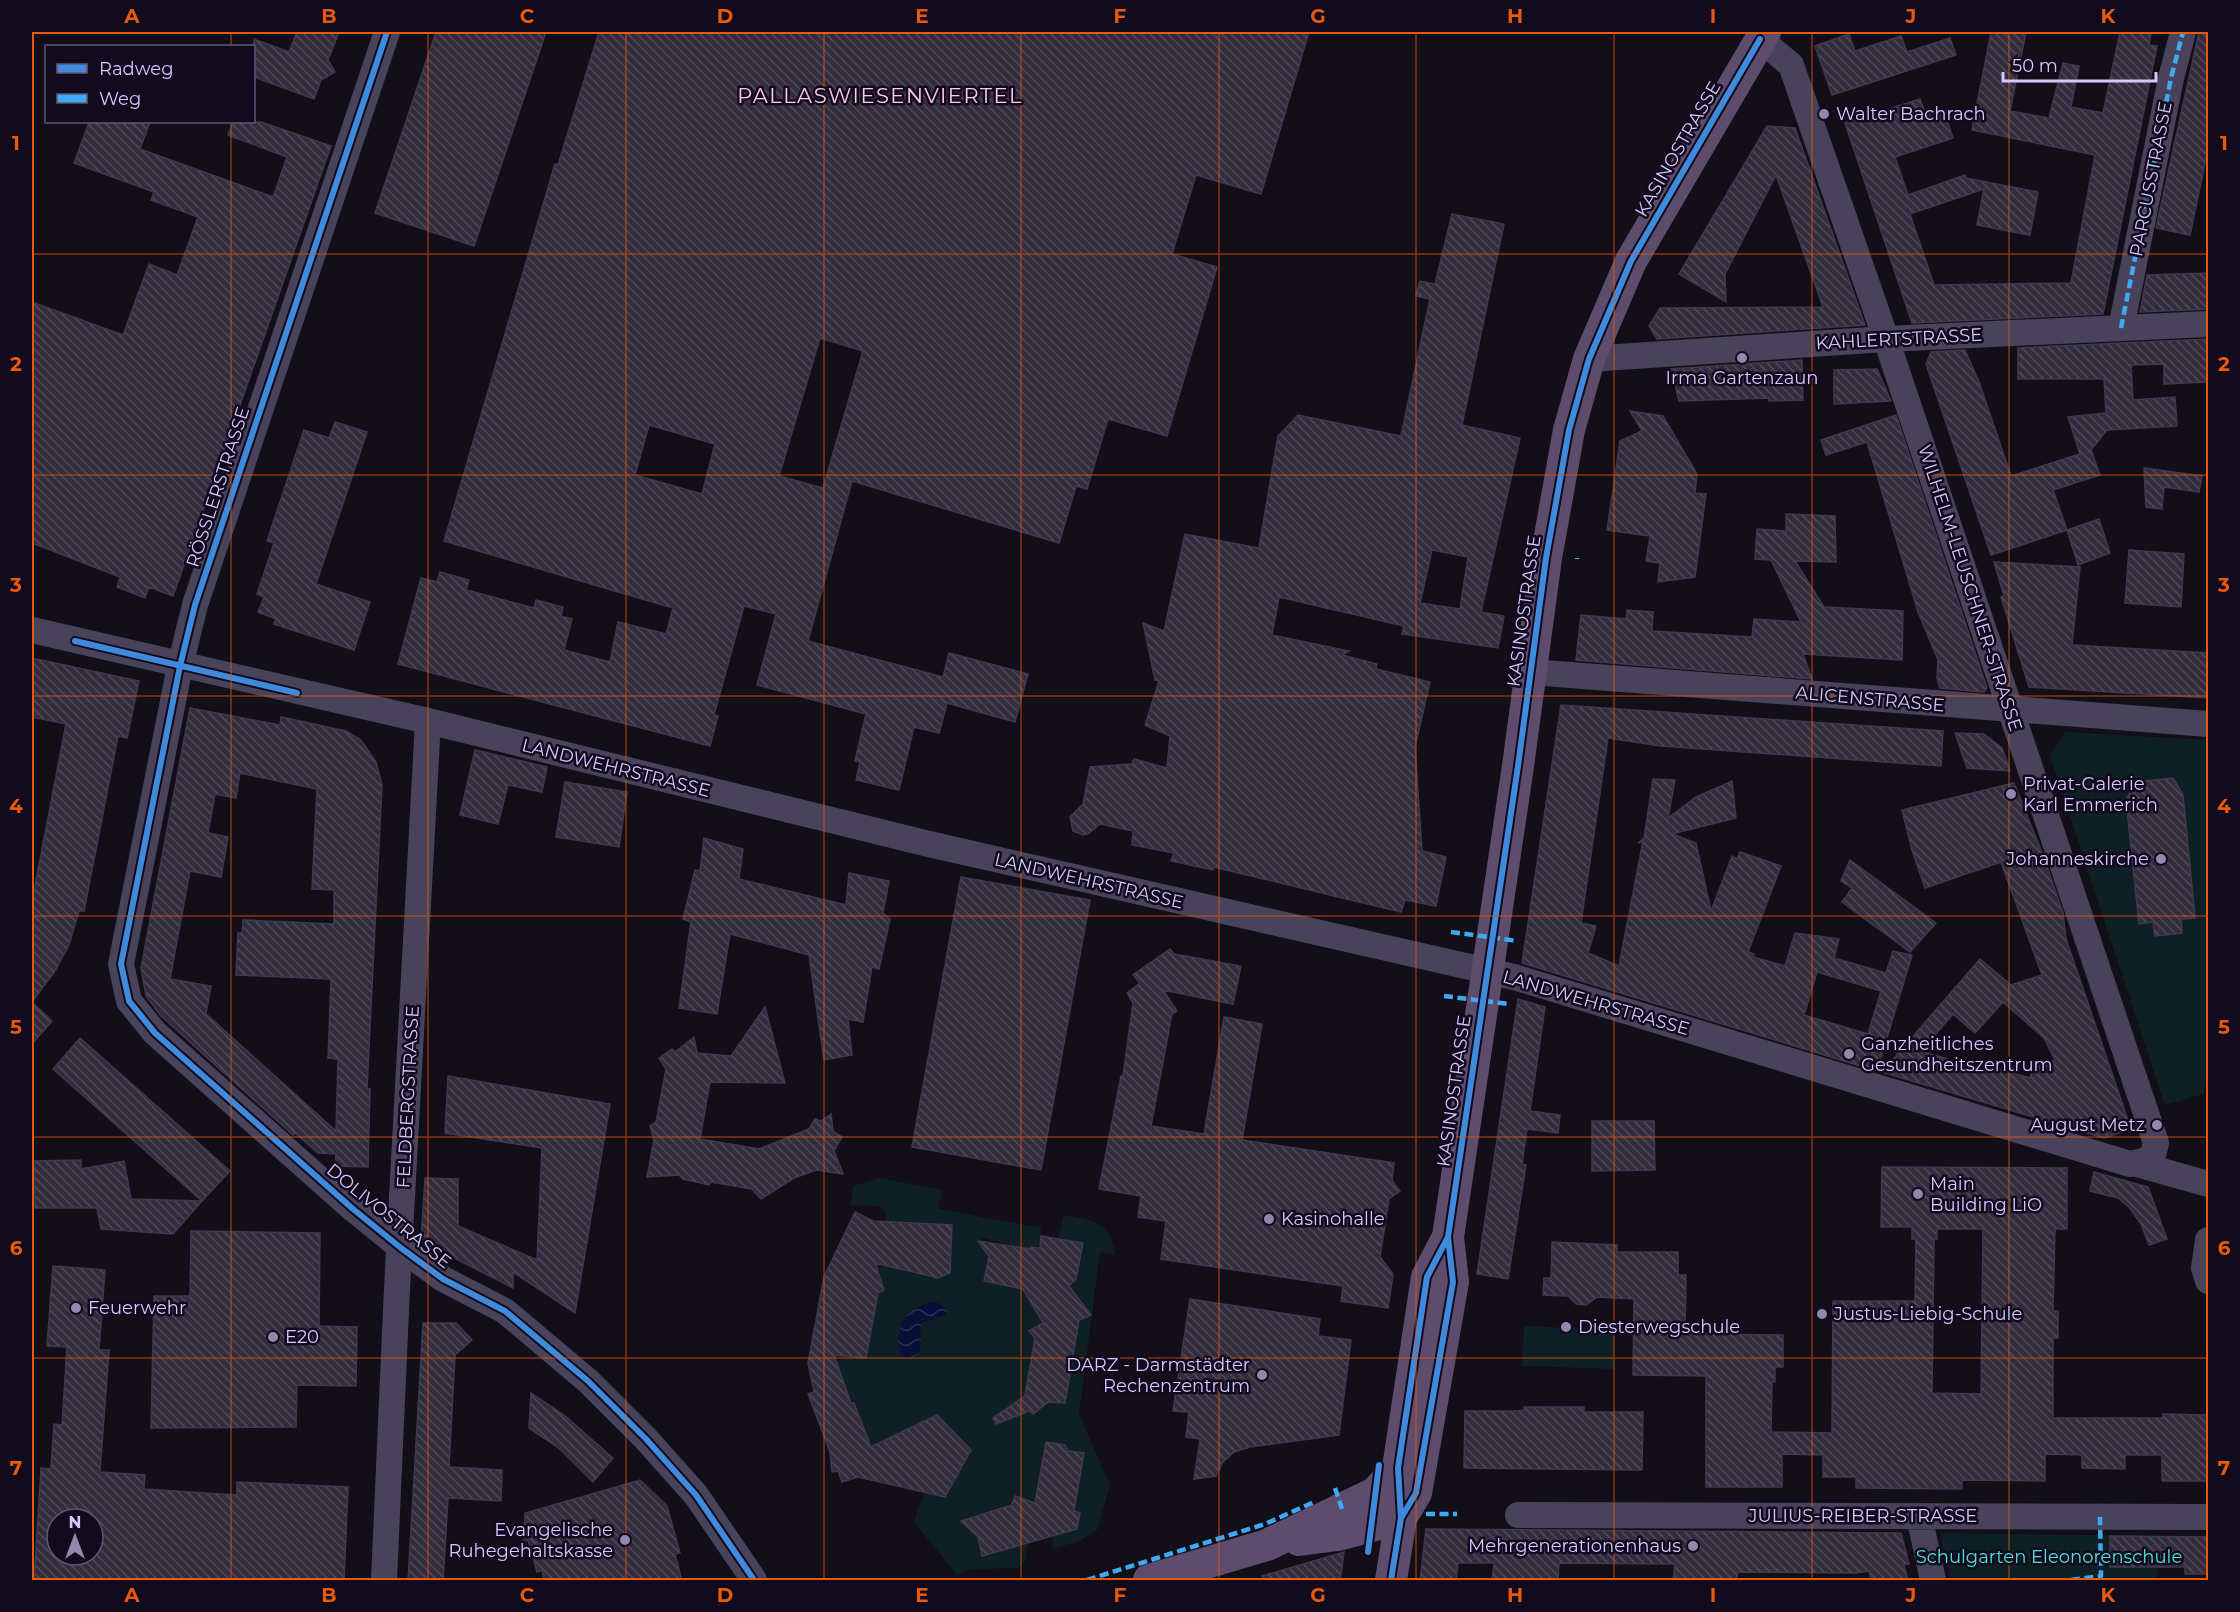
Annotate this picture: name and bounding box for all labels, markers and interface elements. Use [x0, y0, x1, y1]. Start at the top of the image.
text: A [123, 4, 140, 28]
text: B [321, 4, 337, 28]
text: C [520, 4, 535, 28]
text: D [717, 4, 733, 28]
text: E [915, 4, 929, 28]
text: F [1114, 4, 1127, 28]
text: G [1310, 4, 1326, 28]
text: H [1507, 4, 1523, 28]
text: I [1710, 4, 1716, 28]
text: J [1905, 4, 1916, 28]
text: K [2101, 4, 2117, 28]
legend [45, 45, 255, 123]
scale bar [2003, 45, 2156, 83]
text: 50 m [2012, 55, 2058, 77]
text: Radweg [99, 58, 174, 80]
street label: KASINOSTRASSE [1630, 77, 1726, 221]
district label: PALLASWIESENVIERTEL [737, 83, 1023, 108]
text: Weg [99, 88, 141, 110]
street label: PARCUSSTRASSE [2125, 100, 2177, 258]
place label: Walter Bachrach [1836, 103, 1986, 125]
marker: Walter Bachrach [1817, 107, 1831, 121]
text: 1 [12, 131, 20, 155]
text: 1 [2220, 131, 2228, 155]
street label: KAHLERTSTRASSE [1815, 324, 1983, 354]
marker: Irma Gartenzaun [1735, 351, 1749, 365]
text: 2 [10, 352, 22, 376]
text: 2 [2218, 352, 2230, 376]
place label: Irma Gartenzaun [1665, 367, 1819, 389]
street label: RÖSSLERSTRASSE [182, 404, 254, 570]
street label: WILHELM-LEUSCHNER-STRASSE [1913, 442, 2027, 734]
street label: KASINOSTRASSE [1502, 534, 1546, 688]
text: 3 [9, 573, 22, 597]
text: 3 [2217, 573, 2230, 597]
street label: ALICENSTRASSE [1794, 682, 1946, 716]
street label: LANDWEHRSTRASSE [520, 734, 712, 802]
place label: Privat-Galerie Karl Emmerich [2023, 773, 2158, 816]
marker: Privat-Galerie Karl Emmerich [2004, 787, 2018, 801]
text: 4 [9, 794, 23, 818]
text: 4 [2217, 794, 2231, 818]
place label: Johanneskirche [2005, 848, 2149, 870]
street label: LANDWEHRSTRASSE [992, 849, 1186, 913]
marker: Johanneskirche [2154, 852, 2168, 866]
street label: LANDWEHRSTRASSE [1500, 966, 1692, 1040]
street label: FELDBERGSTRASSE [392, 1005, 424, 1189]
street label: KASINOSTRASSE [1432, 1014, 1476, 1168]
text: 5 [10, 1015, 22, 1039]
text: 5 [2218, 1015, 2230, 1039]
place label: Ganzheitliches Gesundheitszentrum [1861, 1033, 2053, 1076]
marker: Ganzheitliches Gesundheitszentrum [1842, 1047, 1856, 1061]
place label: August Metz [2030, 1114, 2145, 1136]
marker: August Metz [2150, 1118, 2164, 1132]
street label: DOLIVOSTRASSE [322, 1159, 456, 1273]
place label: Main Building LiO [1930, 1173, 2042, 1216]
marker: Main Building LiO [1911, 1187, 1925, 1201]
place label: Kasinohalle [1281, 1208, 1385, 1230]
marker: Kasinohalle [1262, 1212, 1276, 1226]
text: 6 [10, 1236, 23, 1260]
text: 6 [2218, 1236, 2231, 1260]
place label: Feuerwehr [88, 1297, 186, 1319]
marker: Feuerwehr [69, 1301, 83, 1315]
place label: Justus-Liebig-Schule [1833, 1303, 2022, 1325]
marker: Justus-Liebig-Schule [1815, 1307, 1829, 1321]
place label: Diesterwegschule [1578, 1316, 1740, 1338]
marker: Diesterwegschule [1559, 1320, 1573, 1334]
place label: E20 [285, 1326, 319, 1348]
marker: E20 [266, 1330, 280, 1344]
place label: DARZ - Darmstädter Rechenzentrum [1066, 1354, 1250, 1397]
marker: DARZ - Darmstädter Rechenzentrum [1255, 1368, 1269, 1382]
text: 7 [10, 1456, 22, 1480]
text: 7 [2218, 1456, 2230, 1480]
street label: JULIUS-REIBER-STRASSE [1748, 1505, 1977, 1527]
north arrow [45, 1507, 105, 1567]
text: N [69, 1513, 81, 1532]
place label: Evangelische Ruhegehaltskasse [448, 1519, 613, 1562]
marker: Evangelische Ruhegehaltskasse [618, 1533, 632, 1547]
place label: Mehrgenerationenhaus [1468, 1535, 1681, 1557]
marker: Mehrgenerationenhaus [1686, 1539, 1700, 1553]
park label: Schulgarten Eleonorenschule [1916, 1546, 2182, 1568]
text: A [123, 1583, 140, 1607]
text: B [321, 1583, 337, 1607]
text: C [520, 1583, 535, 1607]
text: D [717, 1583, 733, 1607]
text: E [915, 1583, 929, 1607]
text: F [1114, 1583, 1127, 1607]
text: G [1310, 1583, 1326, 1607]
text: H [1507, 1583, 1523, 1607]
text: I [1710, 1583, 1716, 1607]
text: J [1905, 1583, 1916, 1607]
text: K [2101, 1583, 2117, 1607]

